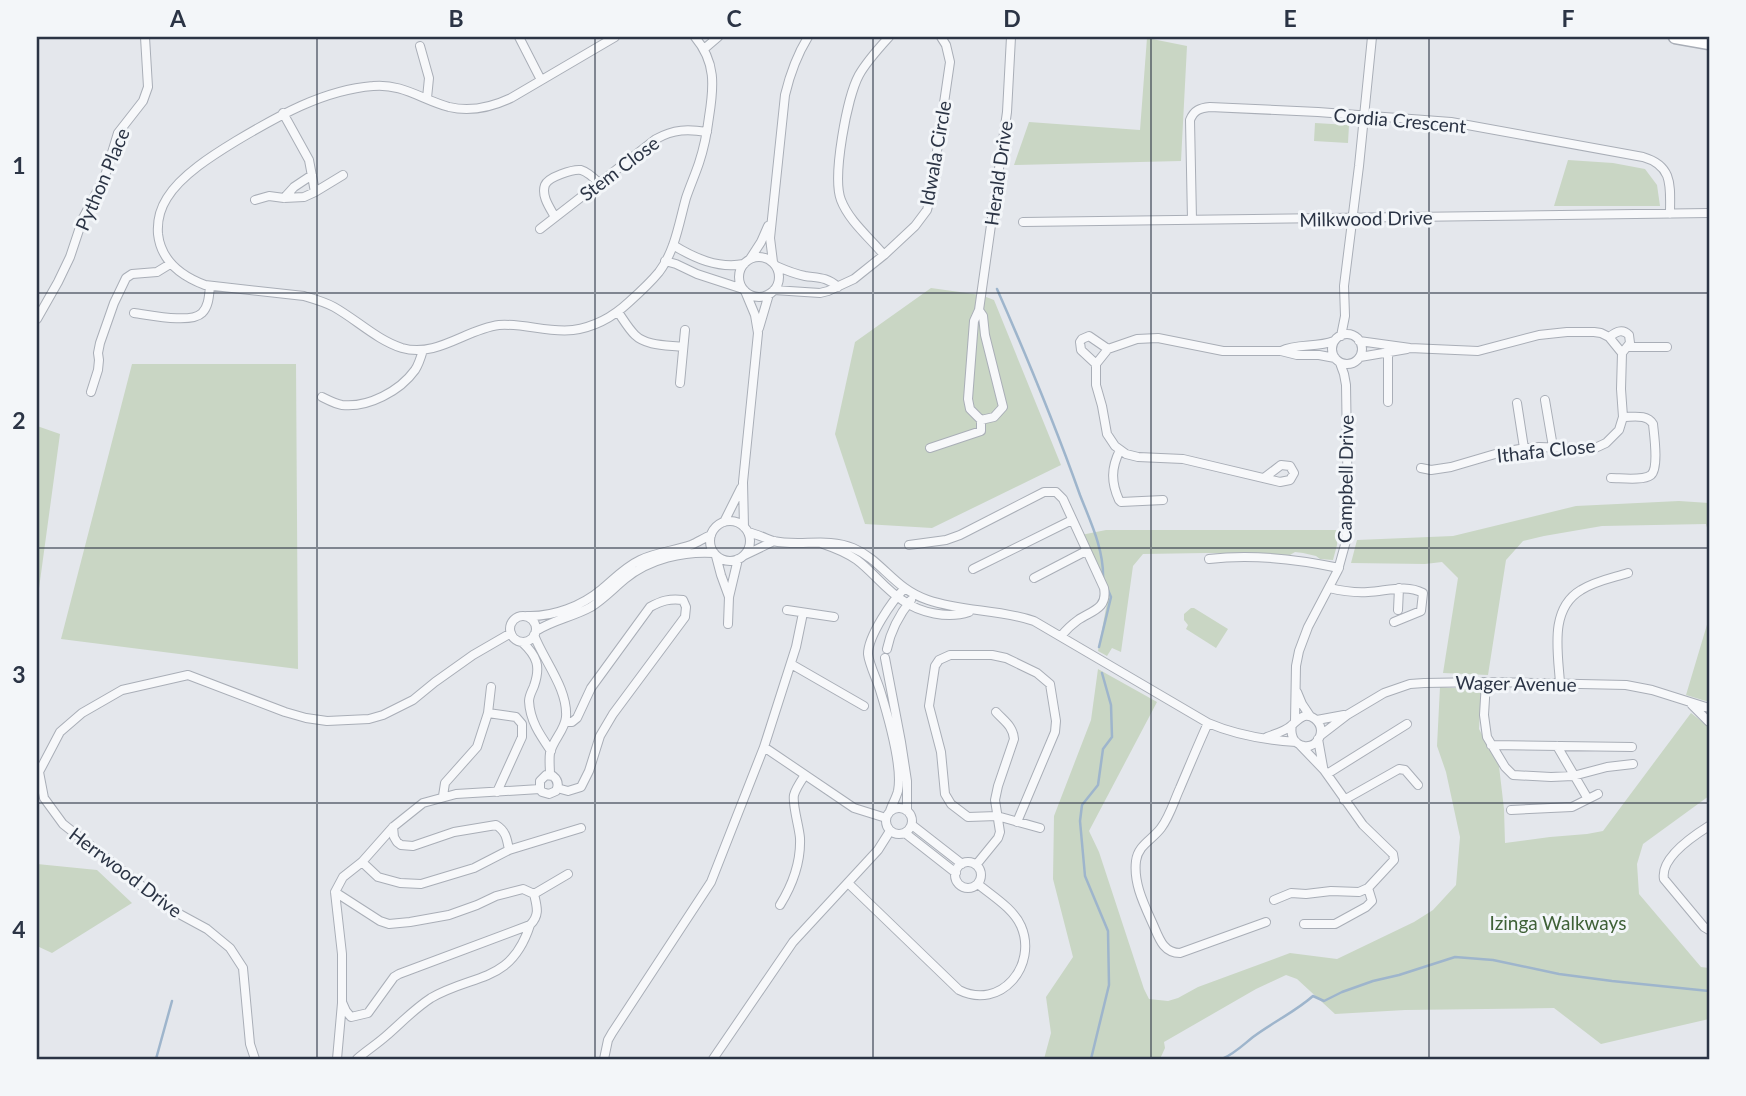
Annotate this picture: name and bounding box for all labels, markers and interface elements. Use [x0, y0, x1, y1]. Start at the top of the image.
text: A [169, 4, 187, 32]
text: B [448, 4, 464, 32]
text: C [726, 4, 742, 32]
text: D [1003, 4, 1021, 32]
text: E [1283, 4, 1297, 32]
text: F [1561, 4, 1575, 32]
street label: Idwala Circle [914, 99, 956, 207]
street label: Cordia Crescent [1333, 103, 1467, 137]
street label: Herald Drive [979, 119, 1017, 227]
street label: Python Place [70, 124, 134, 234]
street label: Stem Close [575, 131, 663, 205]
text: 1 [12, 151, 26, 179]
street label: Milkwood Drive [1299, 205, 1433, 231]
text: 2 [12, 406, 26, 434]
street label: Campbell Drive [1332, 415, 1358, 543]
street label: Ithafa Close [1496, 433, 1596, 467]
text: 3 [12, 660, 26, 688]
street label: Wager Avenue [1455, 670, 1577, 696]
street label: Herrwood Drive [65, 822, 187, 922]
park label: Izinga Walkways [1490, 911, 1626, 934]
text: 4 [12, 915, 26, 943]

